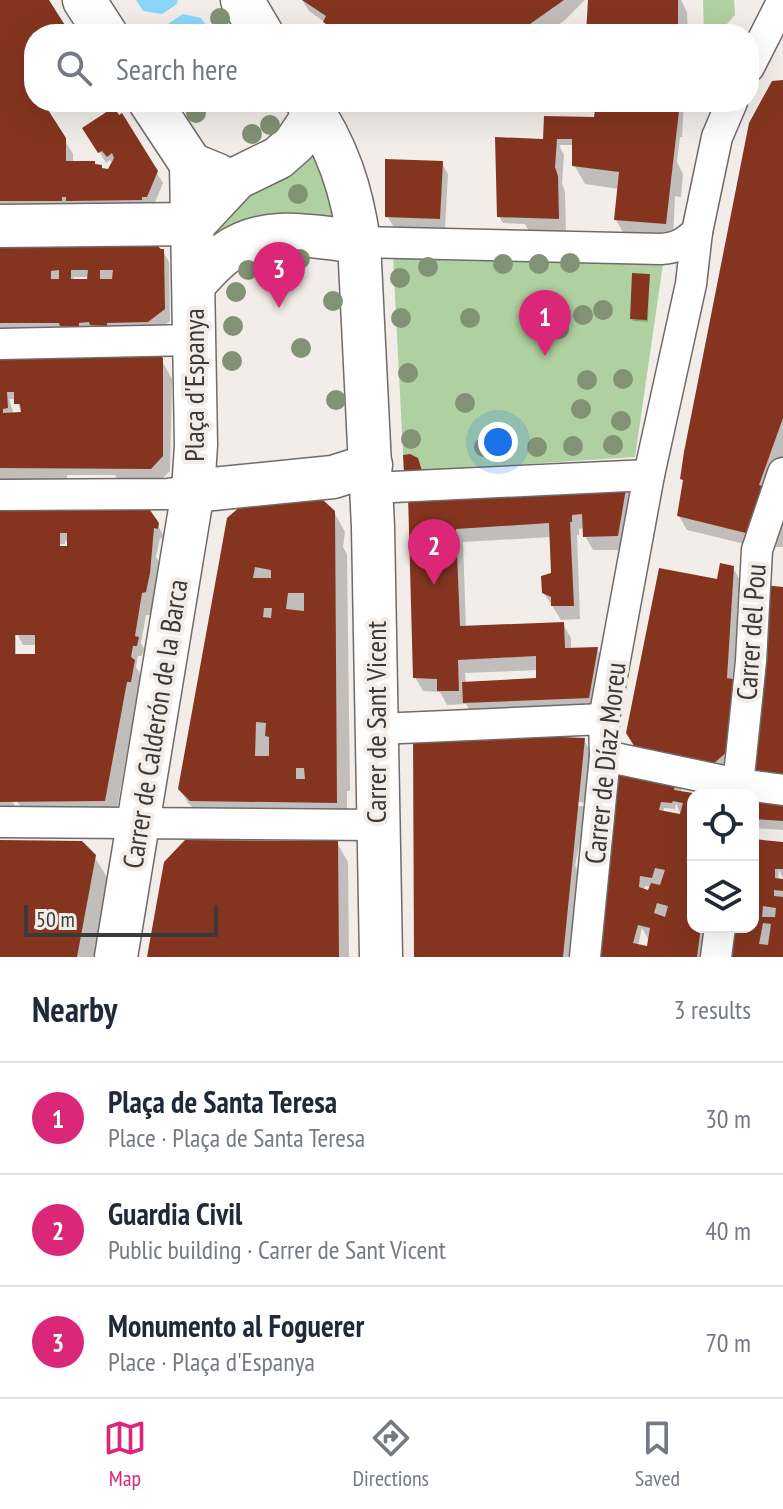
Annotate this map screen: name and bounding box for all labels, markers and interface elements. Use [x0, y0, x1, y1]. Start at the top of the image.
search box [24, 24, 759, 112]
icon: search [52, 46, 96, 90]
text: Search here [116, 49, 238, 88]
pin: 3 [253, 242, 305, 308]
pin: 1 [519, 290, 571, 356]
street label: Plaça d'Espanya [175, 308, 212, 462]
your location [478, 422, 518, 462]
pin: 2 [408, 519, 460, 585]
street label: Carrer del Pou [727, 563, 774, 701]
street label: Carrer de Calderón de la Barca [113, 577, 196, 871]
street label: Carrer de Sant Vicent [357, 621, 394, 823]
street label: Carrer de Díaz Moreu [576, 660, 633, 866]
map controls [687, 789, 759, 933]
button: locate [687, 789, 759, 861]
button: layers [687, 861, 759, 933]
scale bar [24, 901, 218, 937]
text: 50 m [36, 905, 75, 933]
text: Nearby [32, 987, 117, 1031]
text: 3 results [674, 993, 751, 1026]
text: Plaça de Santa Teresa [108, 1082, 337, 1121]
text: 1 [52, 1102, 64, 1135]
text: 30 m [705, 1102, 751, 1135]
text: Place · Plaça de Santa Teresa [108, 1121, 365, 1154]
text: Guardia Civil [108, 1194, 242, 1233]
text: 2 [52, 1214, 64, 1247]
text: 40 m [705, 1214, 751, 1247]
text: Public building · Carrer de Sant Vicent [108, 1233, 446, 1266]
text: Monumento al Foguerer [108, 1306, 364, 1345]
text: 3 [52, 1326, 64, 1359]
text: 70 m [705, 1326, 751, 1359]
text: Place · Plaça d'Espanya [108, 1345, 315, 1378]
tab: Map [103, 1416, 147, 1492]
tab: Directions [353, 1416, 429, 1492]
tab: Saved [635, 1416, 680, 1492]

